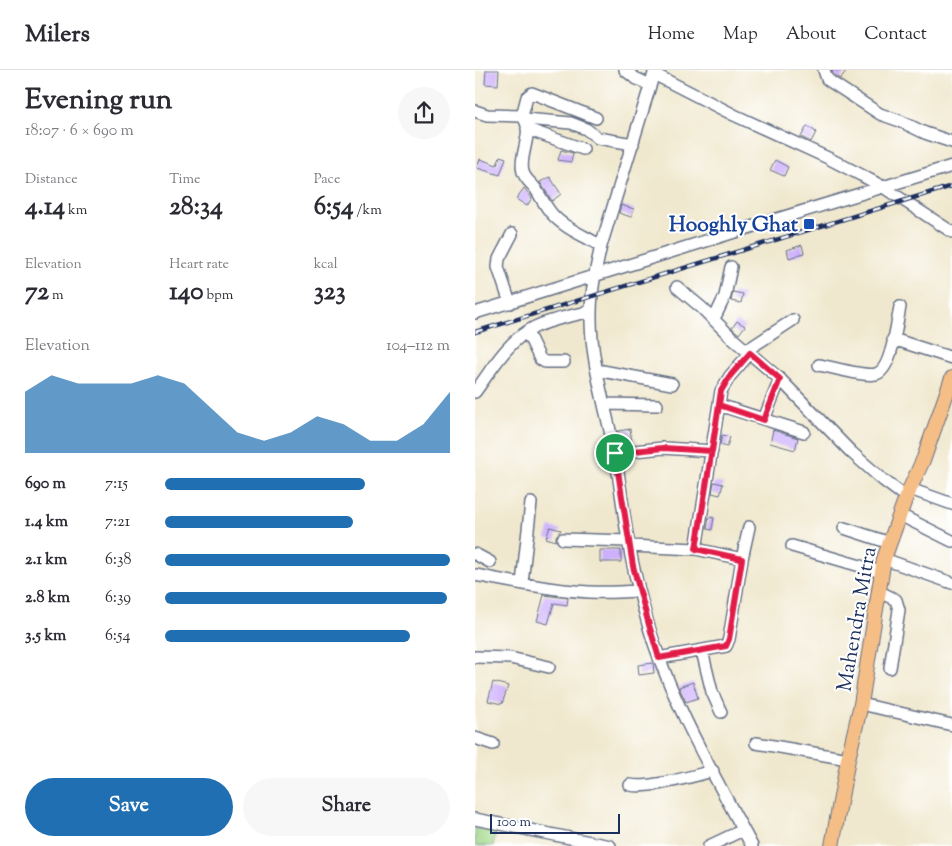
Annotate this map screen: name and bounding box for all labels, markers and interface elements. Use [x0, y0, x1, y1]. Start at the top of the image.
text: Milers [25, 18, 90, 52]
text: Home [648, 22, 695, 48]
text: Map [723, 22, 758, 48]
text: About [786, 22, 836, 48]
text: Contact [864, 22, 927, 48]
text: Evening run [25, 81, 172, 121]
button: share [398, 87, 450, 139]
text: 18:07 · 6 × 690 m [25, 120, 134, 143]
text: Distance [25, 170, 78, 190]
text: Time [169, 170, 200, 190]
text: Pace [314, 170, 340, 190]
text: 4.14 [25, 190, 65, 226]
text: 28:34 [169, 190, 223, 226]
text: 6:54 [314, 190, 353, 226]
text: km [65, 201, 87, 221]
text: /km [353, 201, 382, 221]
place label: Hooghly Ghat [669, 211, 799, 241]
marker: Hooghly Ghat [802, 217, 816, 231]
text: Elevation [25, 255, 82, 275]
text: Heart rate [169, 255, 229, 275]
text: kcal [314, 255, 338, 275]
text: 72 [25, 275, 49, 311]
text: 140 [169, 275, 203, 311]
text: 323 [314, 275, 346, 311]
text: m [49, 286, 64, 306]
text: bpm [203, 286, 233, 306]
text: Elevation [25, 335, 90, 358]
text: 104–112 m [386, 335, 450, 358]
pin [594, 432, 636, 474]
icon: arrive [601, 439, 629, 467]
text: 690 m [25, 473, 66, 496]
text: 7:15 [105, 473, 128, 496]
text: 1.4 km [25, 511, 68, 534]
text: 7:21 [105, 511, 130, 534]
street label: Mahendra Mitra [830, 544, 886, 694]
text: 2.1 km [25, 549, 67, 572]
text: 6:38 [105, 549, 131, 572]
text: 2.8 km [25, 587, 70, 610]
text: 6:39 [105, 587, 131, 610]
text: 3.5 km [25, 625, 66, 648]
text: 6:54 [105, 625, 131, 648]
button: Save [25, 778, 233, 836]
button: Share [243, 778, 450, 836]
scale bar [490, 811, 620, 834]
text: 100 m [497, 813, 531, 833]

